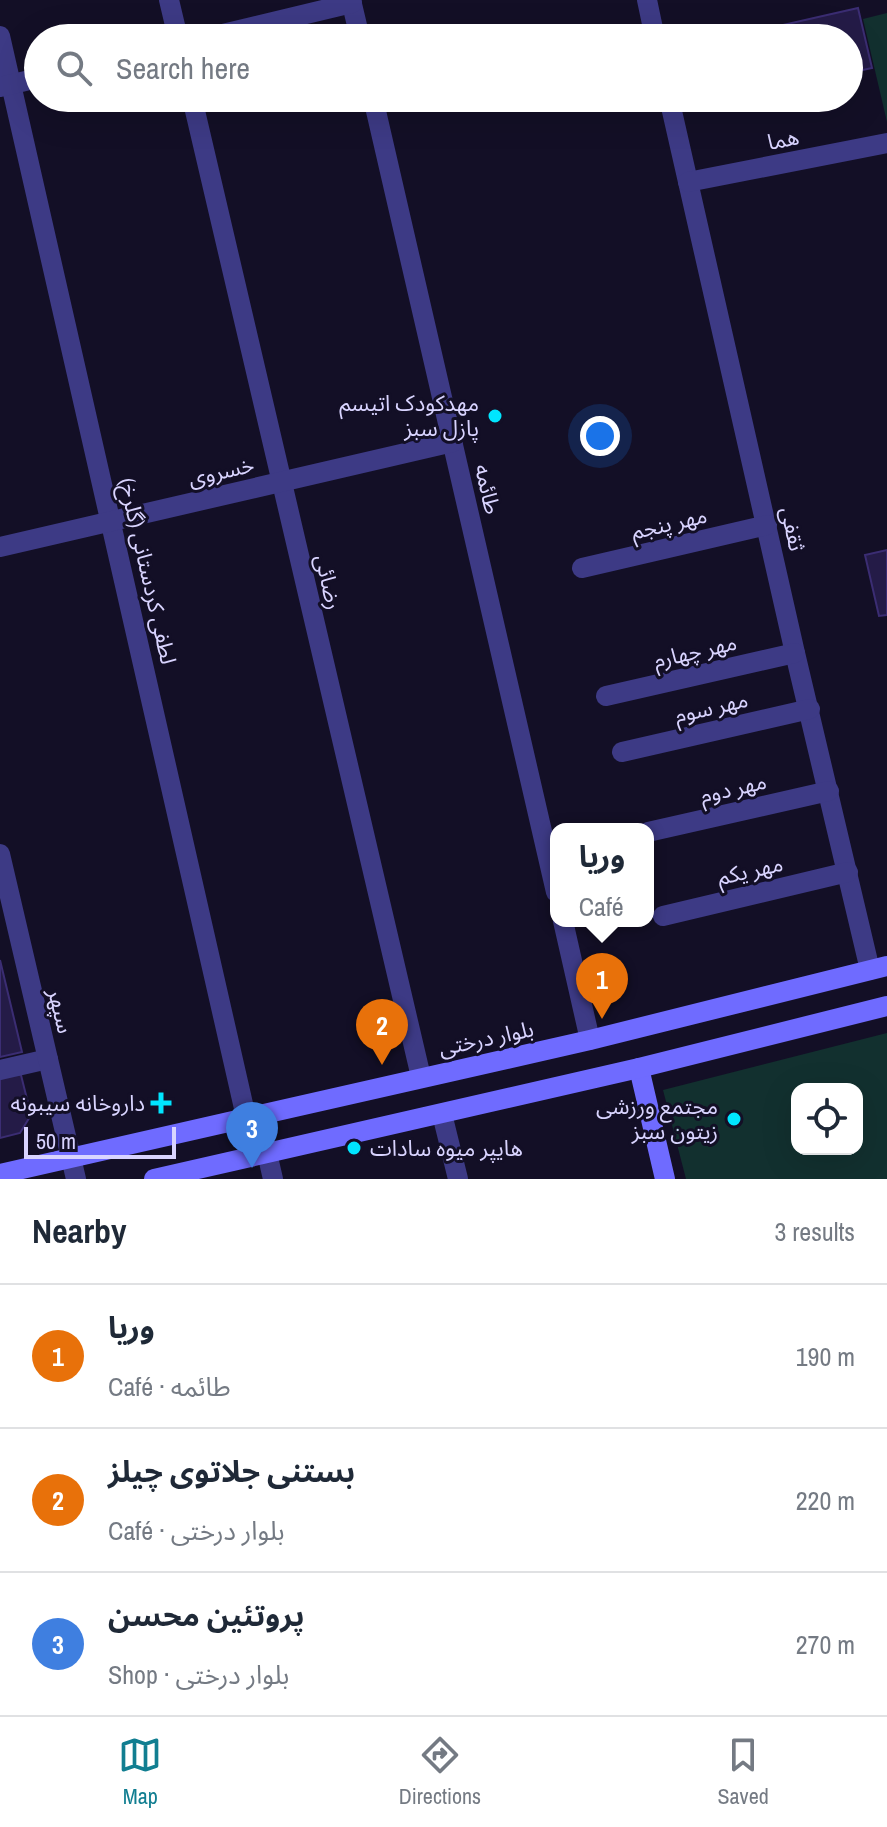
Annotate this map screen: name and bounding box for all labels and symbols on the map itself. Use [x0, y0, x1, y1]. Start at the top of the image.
street label: هما [765, 121, 801, 157]
place label: مهدکودک اتیسم پازل سبز [339, 388, 479, 443]
marker: مهدکودک اتیسم پازل سبز [486, 407, 504, 425]
your location [580, 416, 620, 456]
street label: خسروی [185, 449, 257, 493]
street label: طائمه [468, 461, 508, 517]
street label: لطفی کردستانی (گلرخ) [110, 475, 184, 668]
street label: مهر پنجم [628, 500, 710, 548]
street label: ثقفی [774, 504, 812, 554]
street label: رضائی [308, 551, 350, 613]
street label: مهر چهارم [650, 627, 740, 677]
street label: مهر سوم [671, 684, 751, 732]
street label: مهر دوم [697, 766, 770, 812]
street label: مهر یکم [714, 848, 786, 894]
pin: 1 [576, 953, 628, 1019]
street label: سپهر [41, 985, 81, 1036]
pin: 2 [356, 999, 408, 1065]
street label: بلوار درختی [436, 1013, 536, 1063]
place label: داروخانه سیبونه [10, 1088, 145, 1118]
place label: مجتمع ورزشی زیتون سبز [596, 1091, 718, 1146]
marker: داروخانه سیبونه [152, 1094, 170, 1112]
pin: 3 [226, 1102, 278, 1168]
marker: مجتمع ورزشی زیتون سبز [725, 1110, 743, 1128]
scale bar [24, 1123, 176, 1159]
place label: هایپر میوه سادات [370, 1133, 523, 1163]
marker: هایپر میوه سادات [345, 1139, 363, 1157]

